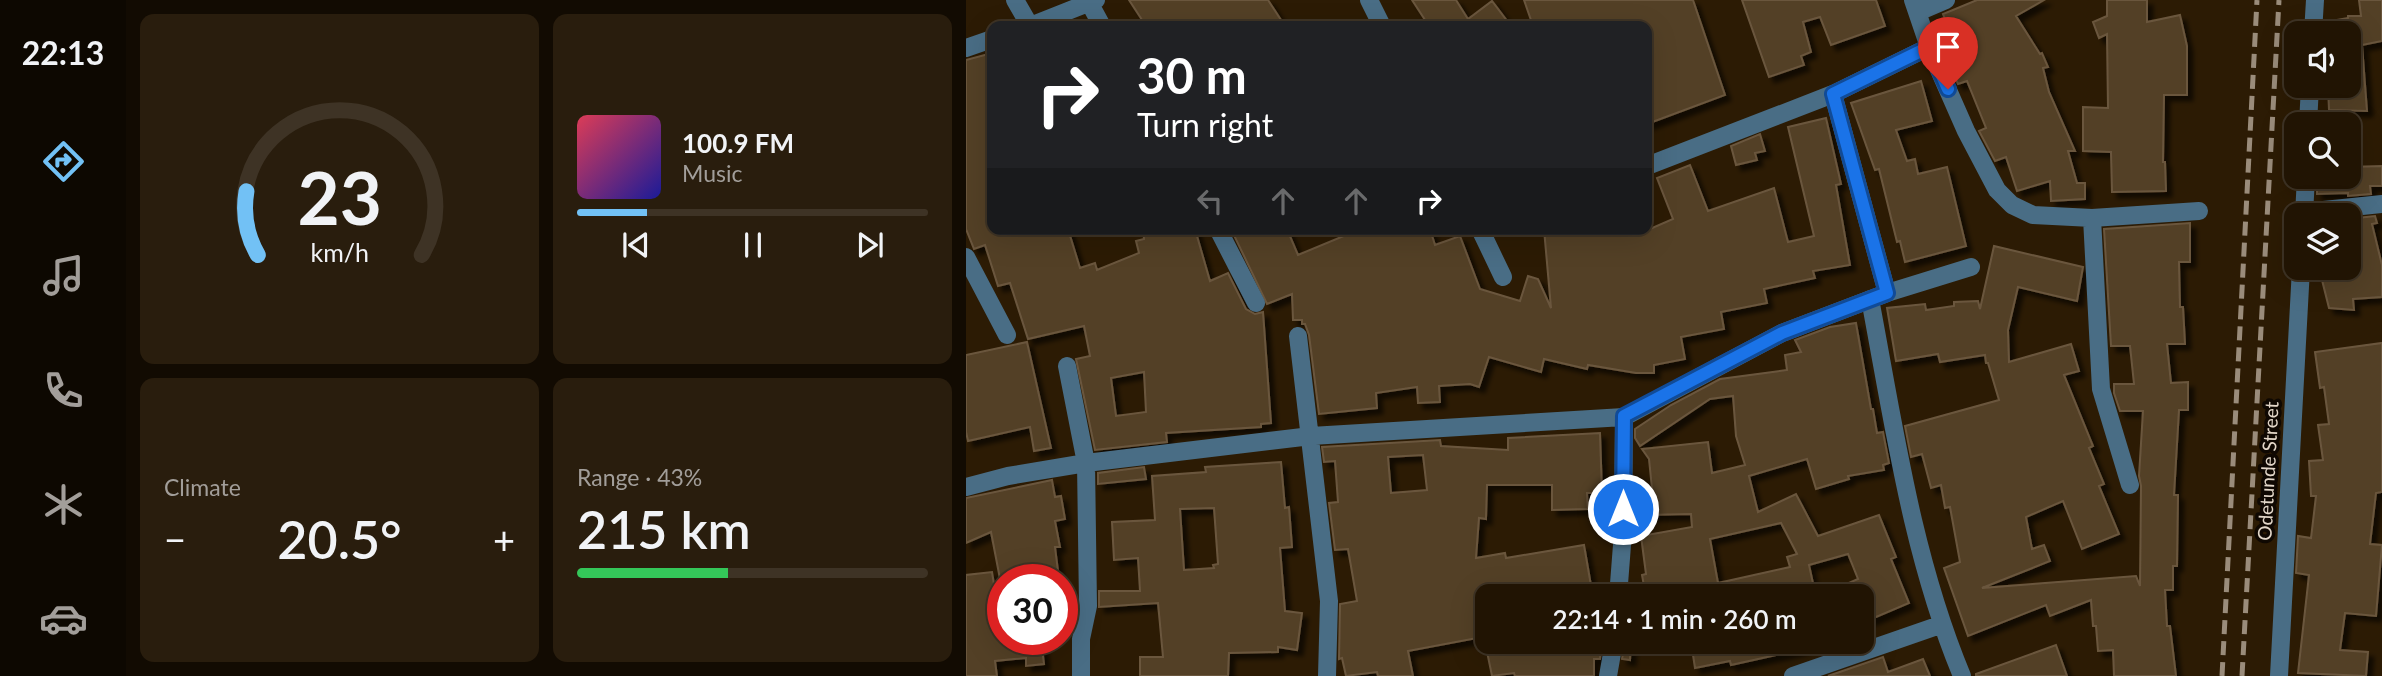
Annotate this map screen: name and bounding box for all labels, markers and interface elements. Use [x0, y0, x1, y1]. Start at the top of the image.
pin [1918, 17, 1978, 89]
map controls [2284, 21, 2361, 280]
button: sound [2284, 21, 2361, 98]
icon: arrive [1929, 28, 1967, 66]
text: 22:13 [22, 33, 104, 72]
text: 30 m [1137, 46, 1247, 104]
icon: right [1022, 49, 1113, 140]
text: Turn right [1137, 105, 1273, 144]
button: search [2284, 112, 2361, 189]
text: 100.9 FM [682, 127, 794, 159]
icon: directions [39, 137, 88, 186]
text: 23 [297, 154, 382, 242]
text: Music [682, 159, 742, 187]
icon: left [1191, 182, 1229, 220]
icon: ahead [1264, 182, 1302, 220]
icon: ahead [1337, 182, 1375, 220]
icon: right [1410, 182, 1448, 220]
button: layers [2284, 203, 2361, 280]
icon: previous [617, 226, 655, 264]
icon: pause [734, 226, 772, 264]
icon: next [851, 226, 889, 264]
text: km/h [310, 237, 369, 267]
icon: music [39, 251, 88, 300]
icon: phone [39, 366, 88, 415]
street label: Odetunde Street [2252, 401, 2283, 541]
text: Range · 43% [577, 463, 702, 491]
position arrow [1586, 472, 1660, 546]
text: Climate [164, 473, 241, 501]
icon: climate [39, 480, 88, 529]
text: 215 km [577, 498, 751, 560]
text: 20.5° [277, 508, 402, 570]
text: − [164, 516, 186, 562]
text: + [493, 516, 515, 562]
speed limit sign: 30 [987, 564, 1078, 655]
icon: car [39, 594, 88, 643]
text: 22:14 · 1 min · 260 m [1552, 603, 1797, 635]

